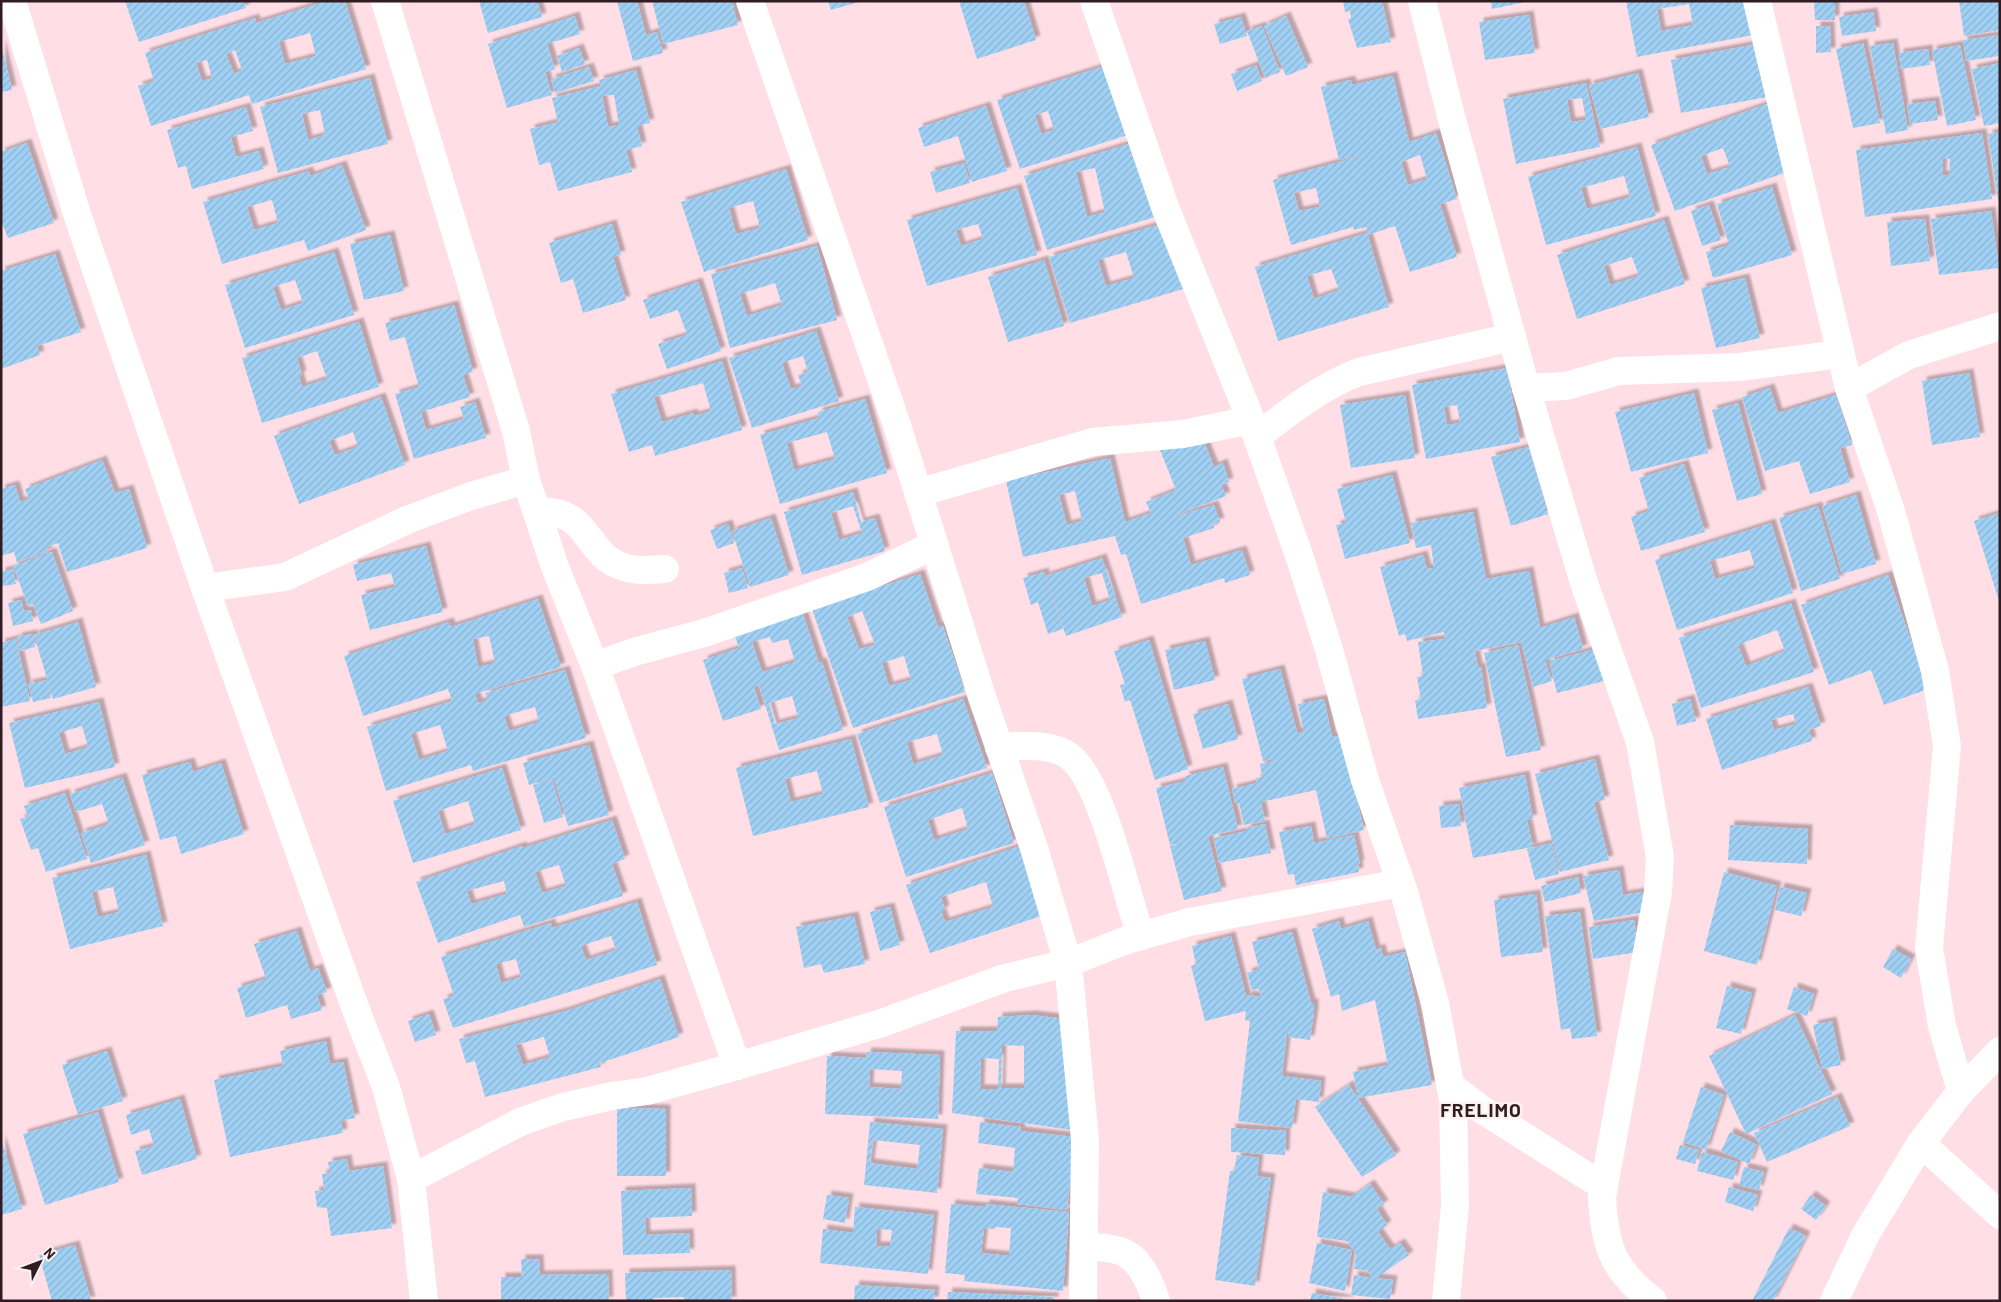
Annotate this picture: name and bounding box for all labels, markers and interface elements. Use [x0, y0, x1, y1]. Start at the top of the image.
district label: FRELIMO [1440, 1098, 1522, 1121]
north arrow [15, 1237, 65, 1287]
text: N [41, 1244, 59, 1262]

